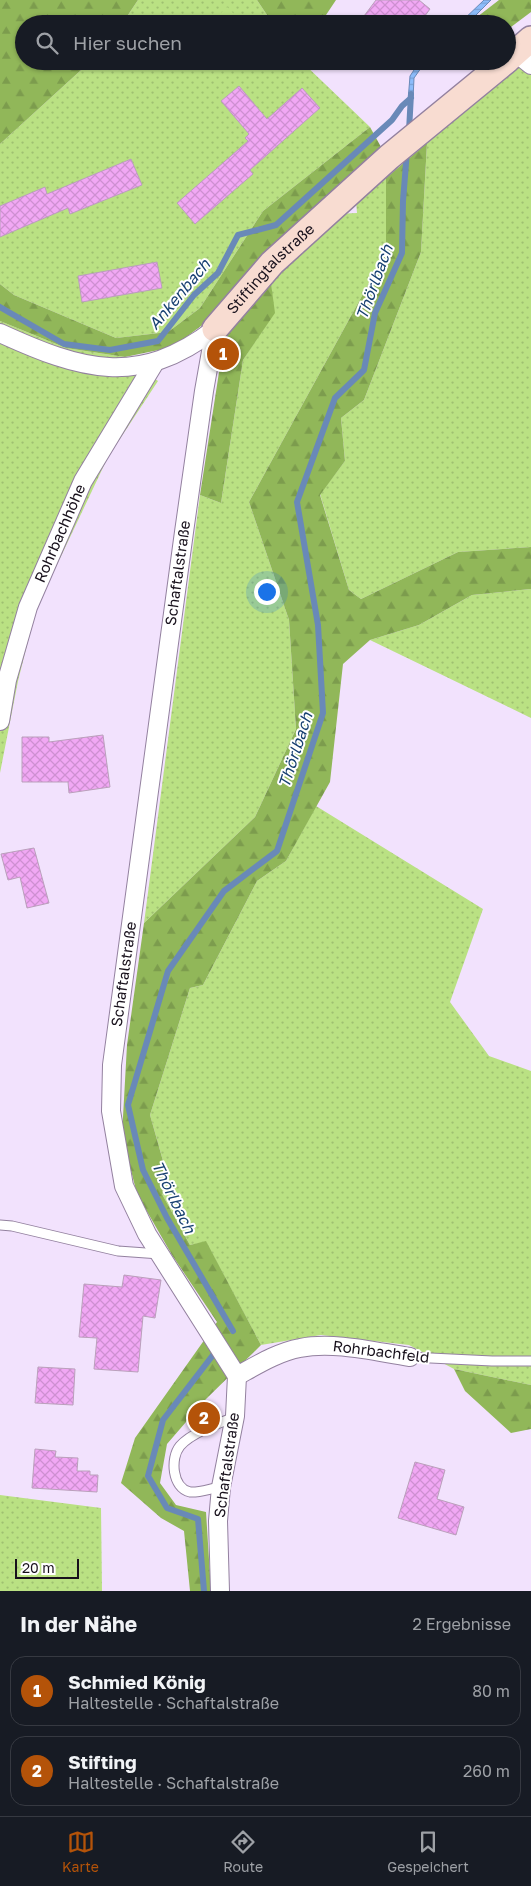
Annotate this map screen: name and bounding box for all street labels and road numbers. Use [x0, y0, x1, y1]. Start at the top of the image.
street label: Stiftingtalstraße [222, 219, 318, 317]
street label: Rohrbachhöhe [30, 481, 89, 585]
street label: Schaftalstraße [161, 519, 193, 627]
street label: Schaftalstraße [107, 920, 139, 1028]
street label: Rohrbachfeld [332, 1336, 430, 1366]
street label: Schaftalstraße [210, 1411, 242, 1519]

